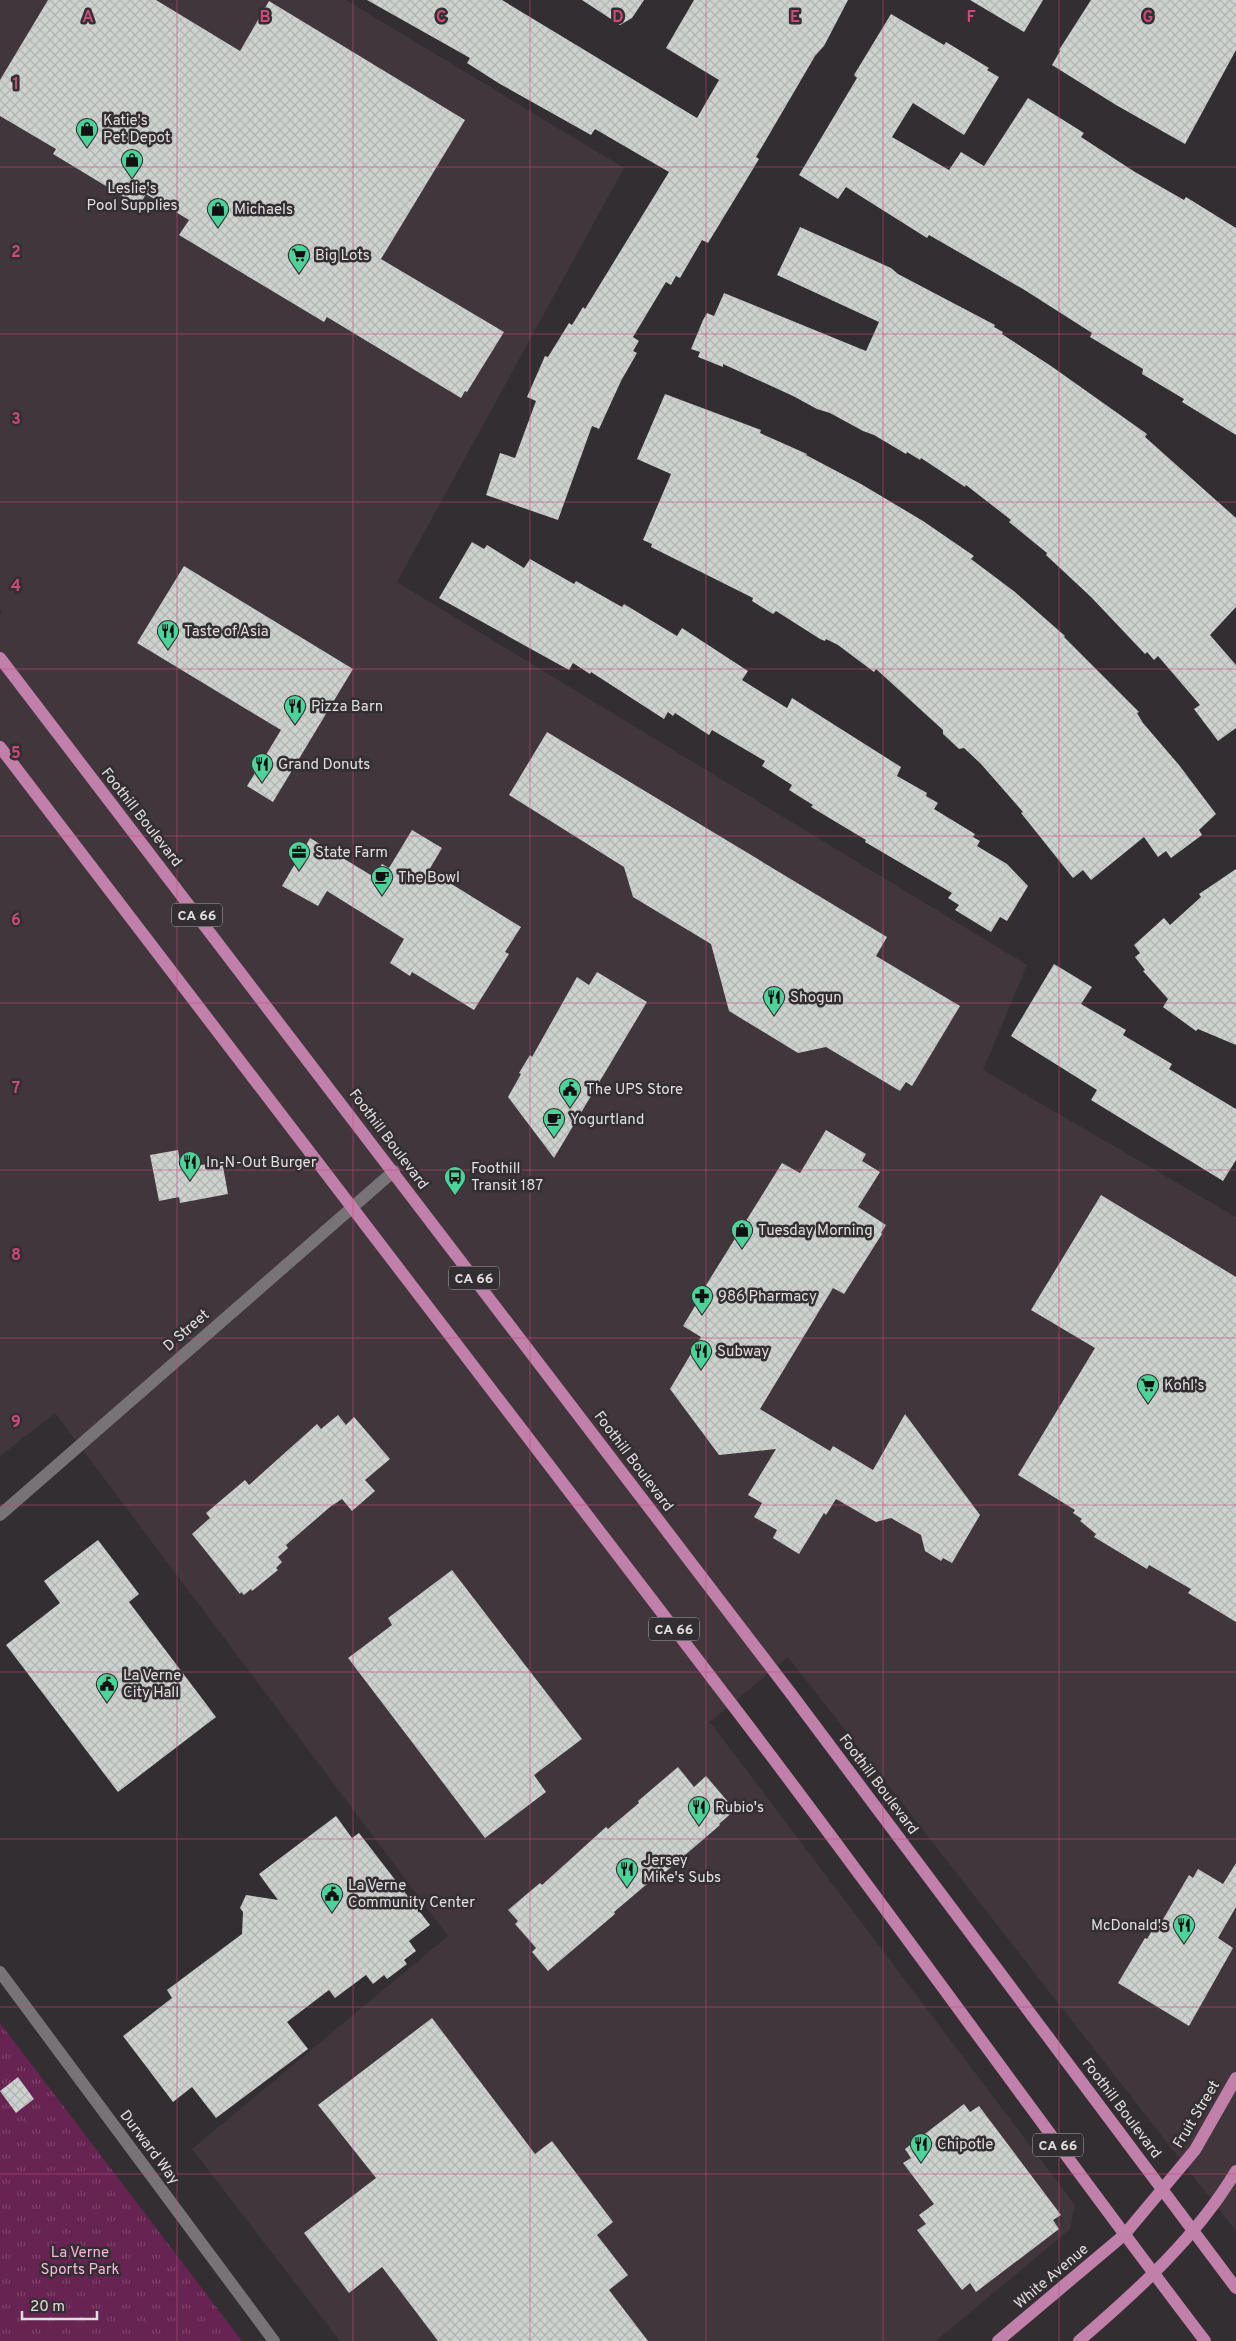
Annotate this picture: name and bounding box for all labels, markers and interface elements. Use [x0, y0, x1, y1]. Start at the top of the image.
text: A [82, 8, 94, 28]
text: B [259, 8, 271, 28]
text: C [436, 8, 446, 28]
text: D [612, 8, 624, 28]
text: E [790, 8, 800, 28]
text: F [966, 8, 976, 28]
text: G [1143, 8, 1153, 28]
text: 1 [13, 75, 19, 95]
place label: Katie's Pet Depot [103, 112, 171, 148]
shop icon: Katie's Pet Depot [75, 117, 99, 148]
shop icon: Leslie's Pool Supplies [120, 148, 144, 179]
place label: Leslie's Pool Supplies [86, 180, 178, 216]
shop icon: Michaels [206, 197, 230, 228]
place label: Michaels [234, 201, 293, 220]
text: 2 [11, 243, 21, 263]
supermarket icon: Big Lots [287, 243, 311, 274]
place label: Big Lots [315, 247, 370, 266]
text: 3 [11, 410, 21, 430]
text: 4 [11, 577, 21, 597]
restaurant icon: Taste of Asia [156, 619, 180, 650]
place label: Taste of Asia [184, 623, 269, 642]
restaurant icon: Pizza Barn [283, 694, 307, 725]
place label: Pizza Barn [311, 698, 383, 717]
text: 5 [11, 744, 21, 764]
restaurant icon: Grand Donuts [250, 752, 274, 783]
place label: Grand Donuts [278, 756, 370, 775]
street label: Foothill Boulevard [96, 764, 186, 871]
office icon: State Farm [287, 840, 311, 871]
place label: State Farm [315, 844, 388, 863]
cafe icon: The Bowl [370, 865, 394, 896]
place label: The Bowl [398, 869, 460, 888]
road number: CA 66 [172, 904, 222, 926]
text: 6 [11, 911, 21, 931]
restaurant icon: Shogun [762, 985, 786, 1016]
place label: Shogun [790, 989, 842, 1008]
public building icon: The UPS Store [558, 1077, 582, 1108]
text: 7 [12, 1079, 20, 1099]
place label: The UPS Store [586, 1081, 683, 1100]
street label: Foothill Boulevard [344, 1086, 432, 1194]
cafe icon: Yogurtland [542, 1107, 566, 1138]
place label: Yogurtland [570, 1111, 644, 1130]
restaurant icon: In-N-Out Burger [178, 1150, 202, 1181]
place label: In-N-Out Burger [206, 1154, 317, 1173]
place label: Foothill Transit 187 [471, 1160, 543, 1196]
bus stop icon: Foothill Transit 187 [443, 1165, 467, 1196]
shop icon: Tuesday Morning [730, 1218, 754, 1249]
place label: Tuesday Morning [758, 1222, 873, 1241]
text: 8 [11, 1246, 21, 1266]
road number: CA 66 [449, 1266, 499, 1290]
pharmacy icon: 986 Pharmacy [690, 1284, 714, 1315]
place label: 986 Pharmacy [718, 1288, 817, 1307]
street label: D Street [160, 1306, 214, 1356]
restaurant icon: Subway [689, 1339, 713, 1370]
place label: Subway [717, 1343, 769, 1362]
supermarket icon: Kohl's [1136, 1373, 1160, 1404]
place label: Kohl's [1164, 1377, 1205, 1396]
street label: Foothill Boulevard [589, 1408, 677, 1516]
text: 9 [11, 1413, 21, 1433]
road number: CA 66 [649, 1618, 699, 1640]
place label: La Verne City Hall [123, 1667, 181, 1703]
public building icon: La Verne City Hall [95, 1672, 119, 1703]
street label: Foothill Boulevard [834, 1731, 922, 1839]
restaurant icon: Rubio's [687, 1795, 711, 1826]
place label: Rubio's [715, 1799, 764, 1818]
place label: Jersey Mike's Subs [643, 1852, 721, 1888]
restaurant icon: Jersey Mike's Subs [615, 1857, 639, 1888]
place label: La Verne Community Center [348, 1877, 475, 1913]
public building icon: La Verne Community Center [320, 1882, 344, 1913]
restaurant icon: McDonald's [1172, 1913, 1196, 1944]
place label: McDonald's [1091, 1917, 1168, 1936]
street label: Foothill Boulevard [1077, 2055, 1165, 2163]
street label: Fruit Street [1170, 2077, 1225, 2152]
street label: Durward Way [115, 2107, 183, 2189]
restaurant icon: Chipotle [909, 2132, 933, 2163]
road number: CA 66 [1033, 2134, 1083, 2156]
place label: Chipotle [937, 2136, 993, 2155]
street label: White Avenue [1011, 2240, 1093, 2314]
park label: La Verne Sports Park [40, 2244, 120, 2280]
scale bar [22, 2288, 98, 2320]
text: 20 m [30, 2298, 65, 2317]

